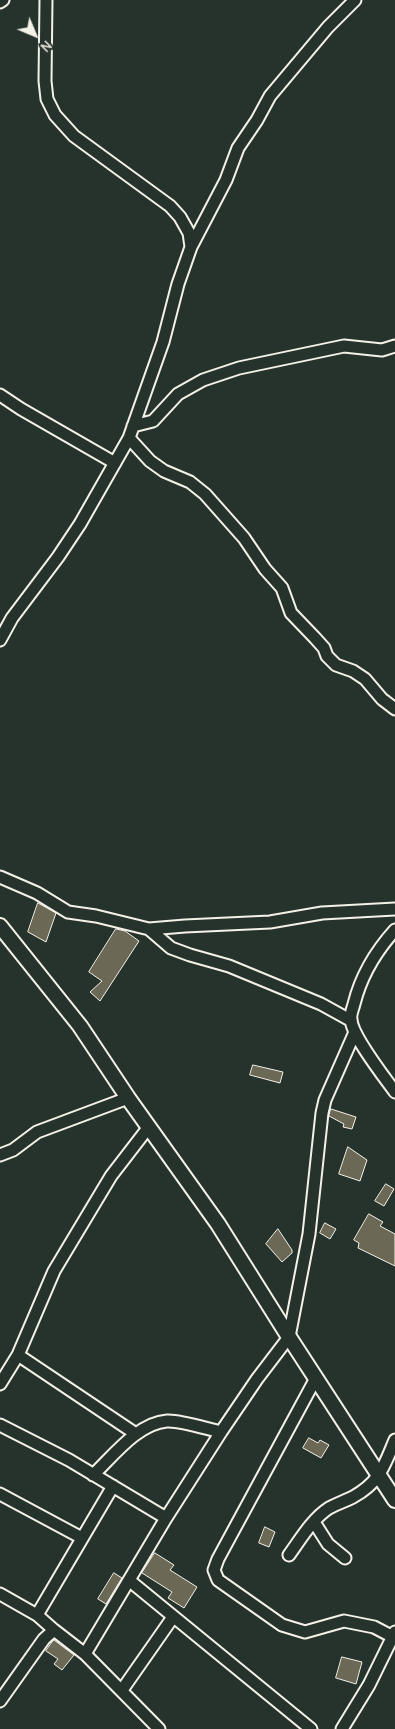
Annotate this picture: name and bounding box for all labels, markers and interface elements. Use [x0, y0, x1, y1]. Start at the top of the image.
north arrow [10, 10, 60, 60]
text: N [37, 37, 55, 55]

